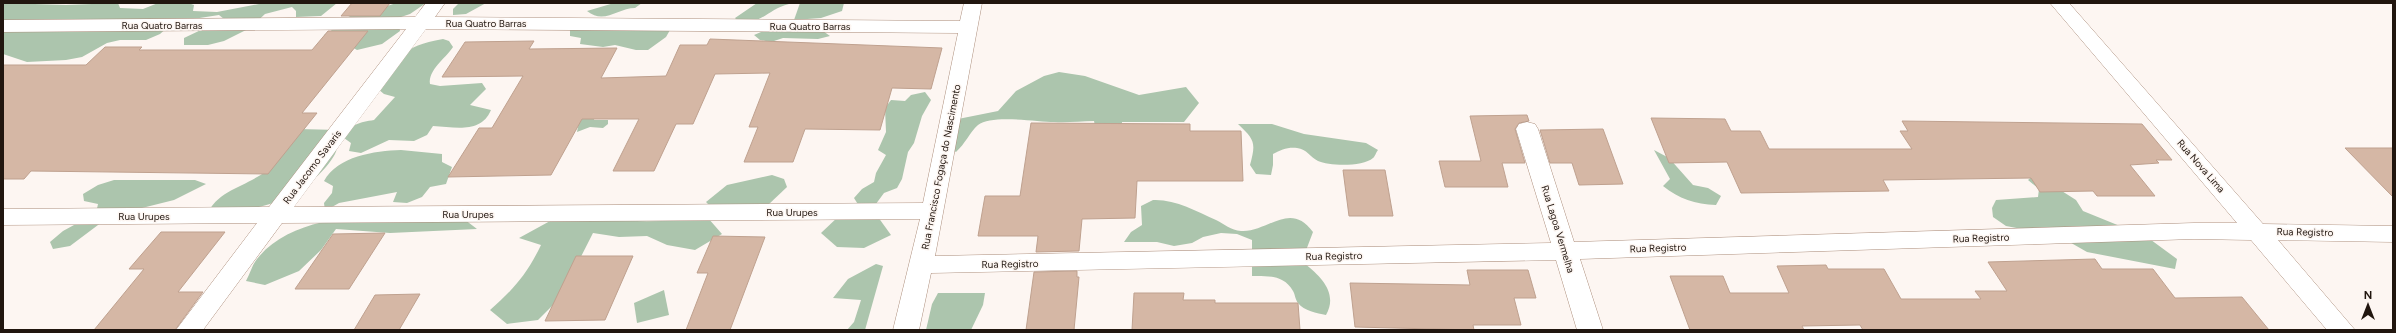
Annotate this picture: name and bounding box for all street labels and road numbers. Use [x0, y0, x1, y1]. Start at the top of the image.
street label: Rua Quatro Barras [445, 17, 527, 30]
street label: Rua Quatro Barras [121, 19, 203, 32]
street label: Rua Quatro Barras [769, 20, 851, 33]
street label: Rua Francisco Fogaça do Nascimento [919, 83, 963, 251]
street label: Rua Jacomo Savaris [280, 127, 344, 207]
street label: Rua Nova Lima [2174, 137, 2228, 195]
street label: Rua Lagoa Vermelha [1538, 184, 1578, 274]
street label: Rua Urupes [766, 206, 818, 219]
street label: Rua Urupes [442, 208, 494, 221]
street label: Rua Urupes [118, 210, 170, 223]
street label: Rua Registro [2276, 225, 2334, 239]
street label: Rua Registro [1952, 231, 2010, 245]
street label: Rua Registro [1629, 241, 1687, 255]
street label: Rua Registro [1305, 249, 1363, 263]
street label: Rua Registro [981, 257, 1039, 271]

